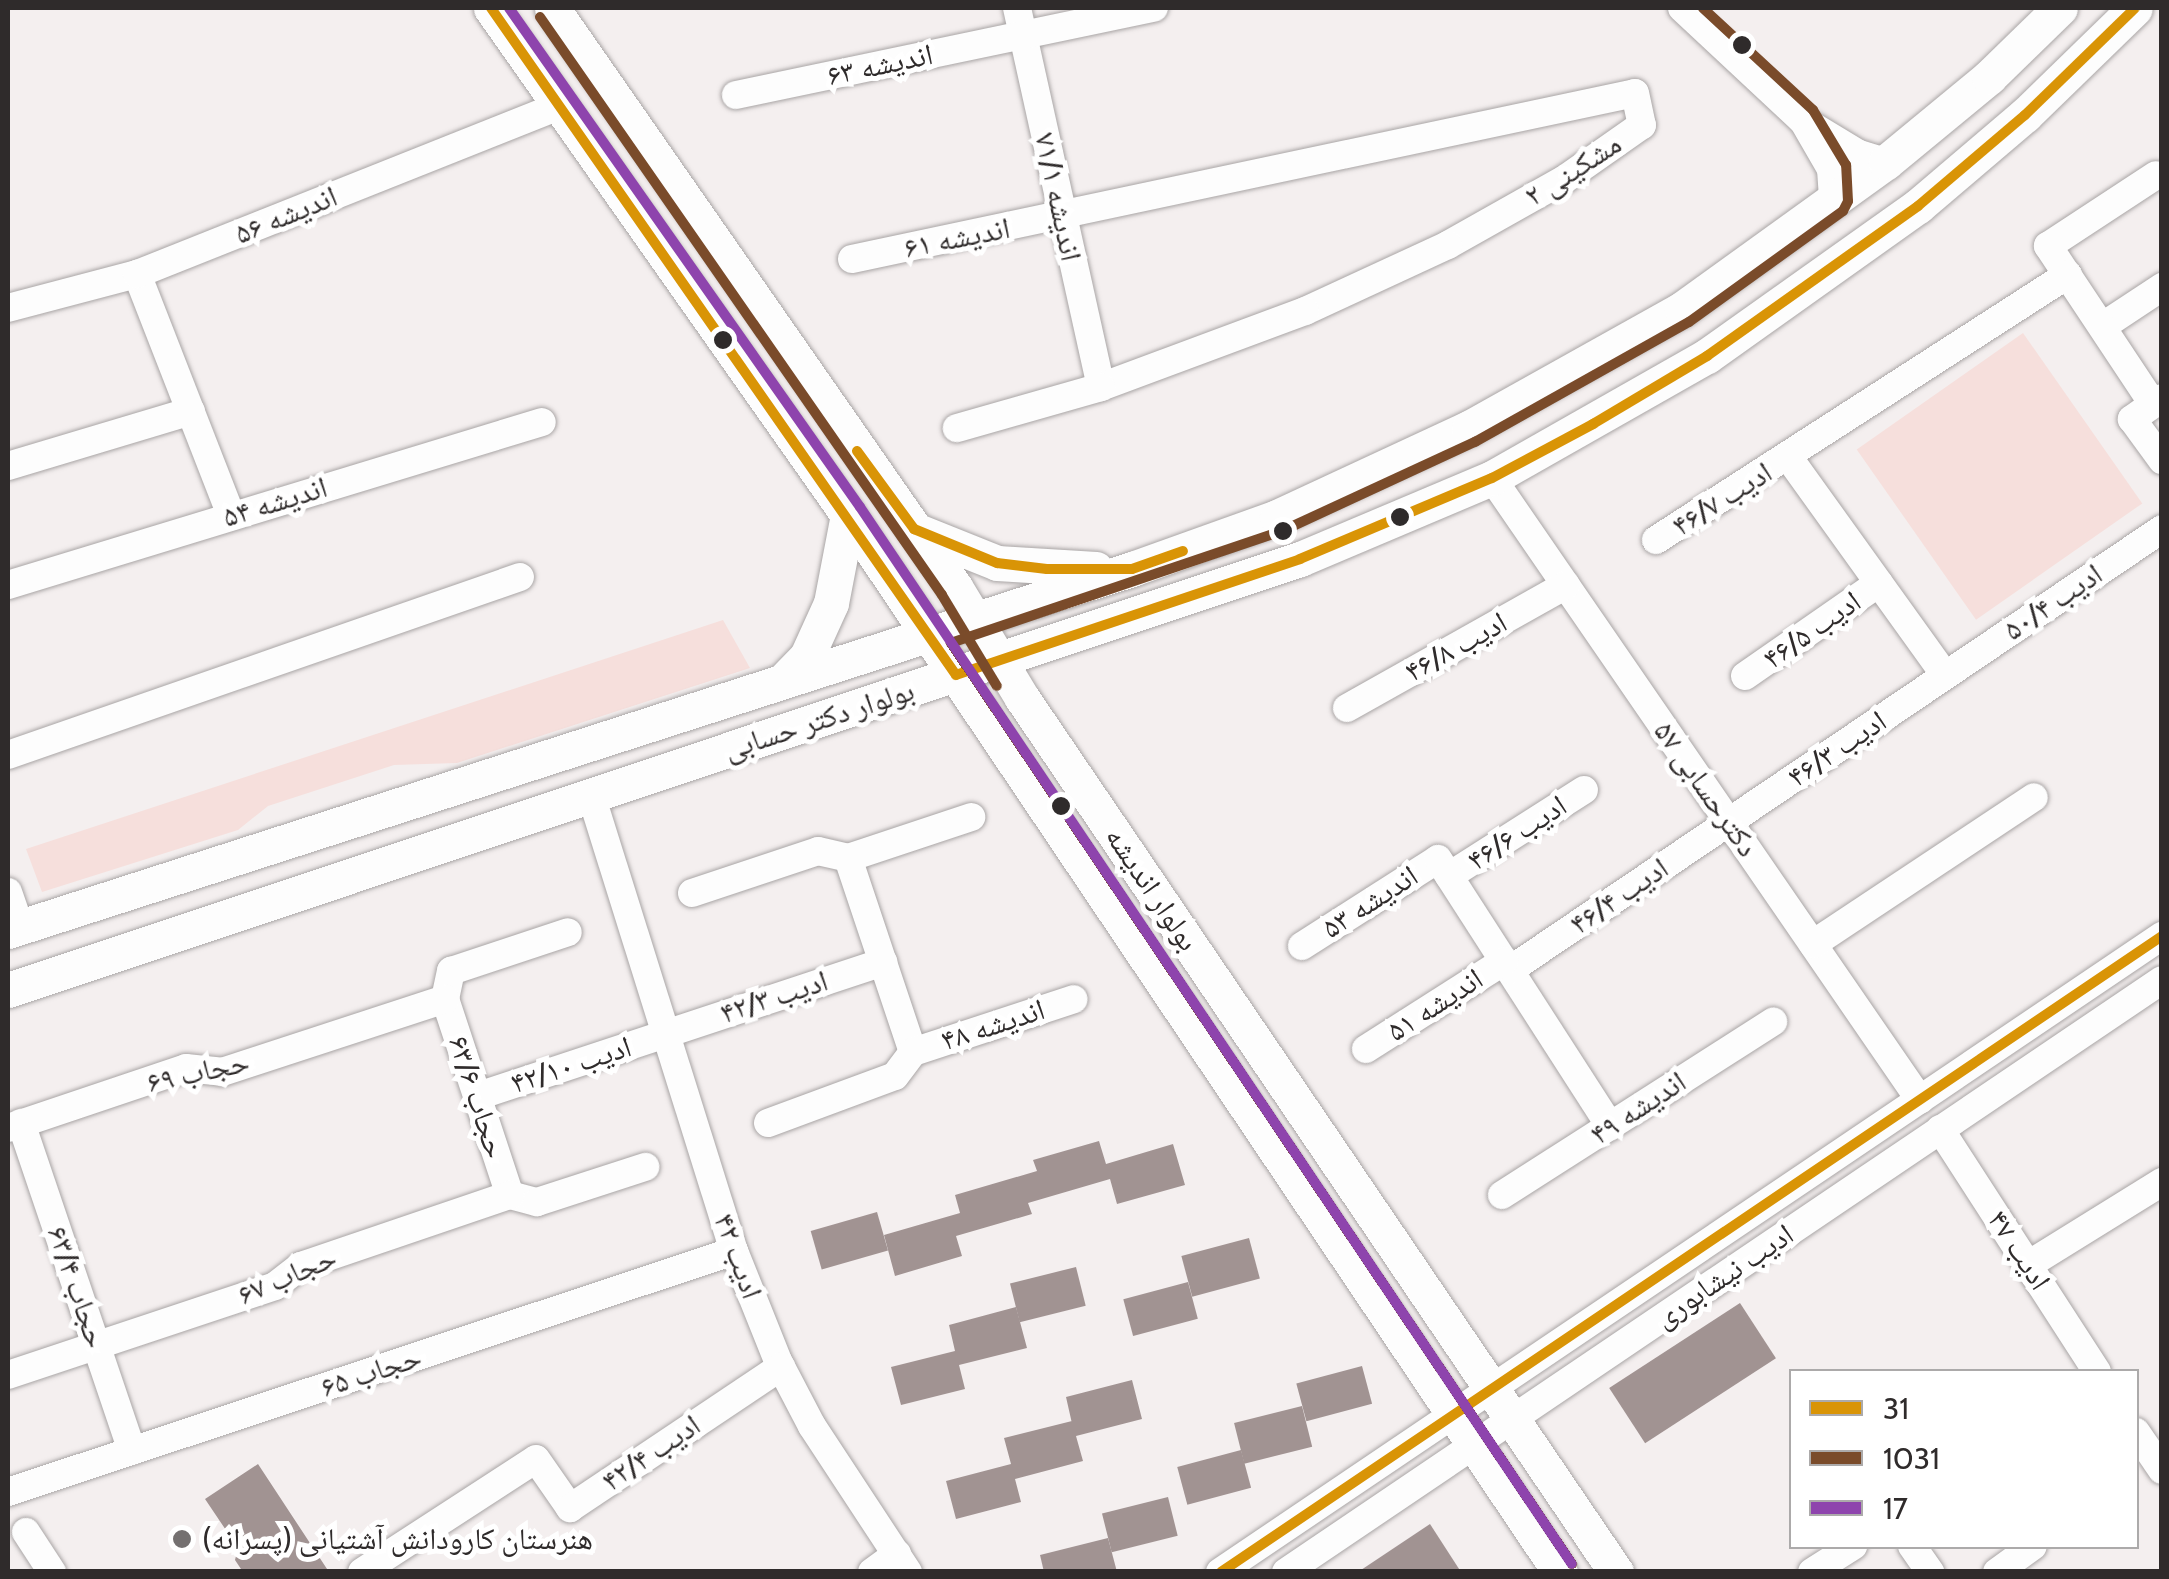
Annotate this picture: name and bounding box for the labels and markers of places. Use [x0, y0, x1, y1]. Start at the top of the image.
unlabelled marker [1732, 35, 1752, 55]
unlabelled marker [713, 330, 733, 350]
unlabelled marker [1390, 507, 1410, 527]
unlabelled marker [1273, 521, 1293, 541]
unlabelled marker [1051, 796, 1071, 816]
place label: هنرستان کارودانش آشتیانی (پسرانه) [202, 1521, 593, 1557]
marker: هنرستان کارودانش آشتیانی (پسرانه) [171, 1528, 193, 1550]

